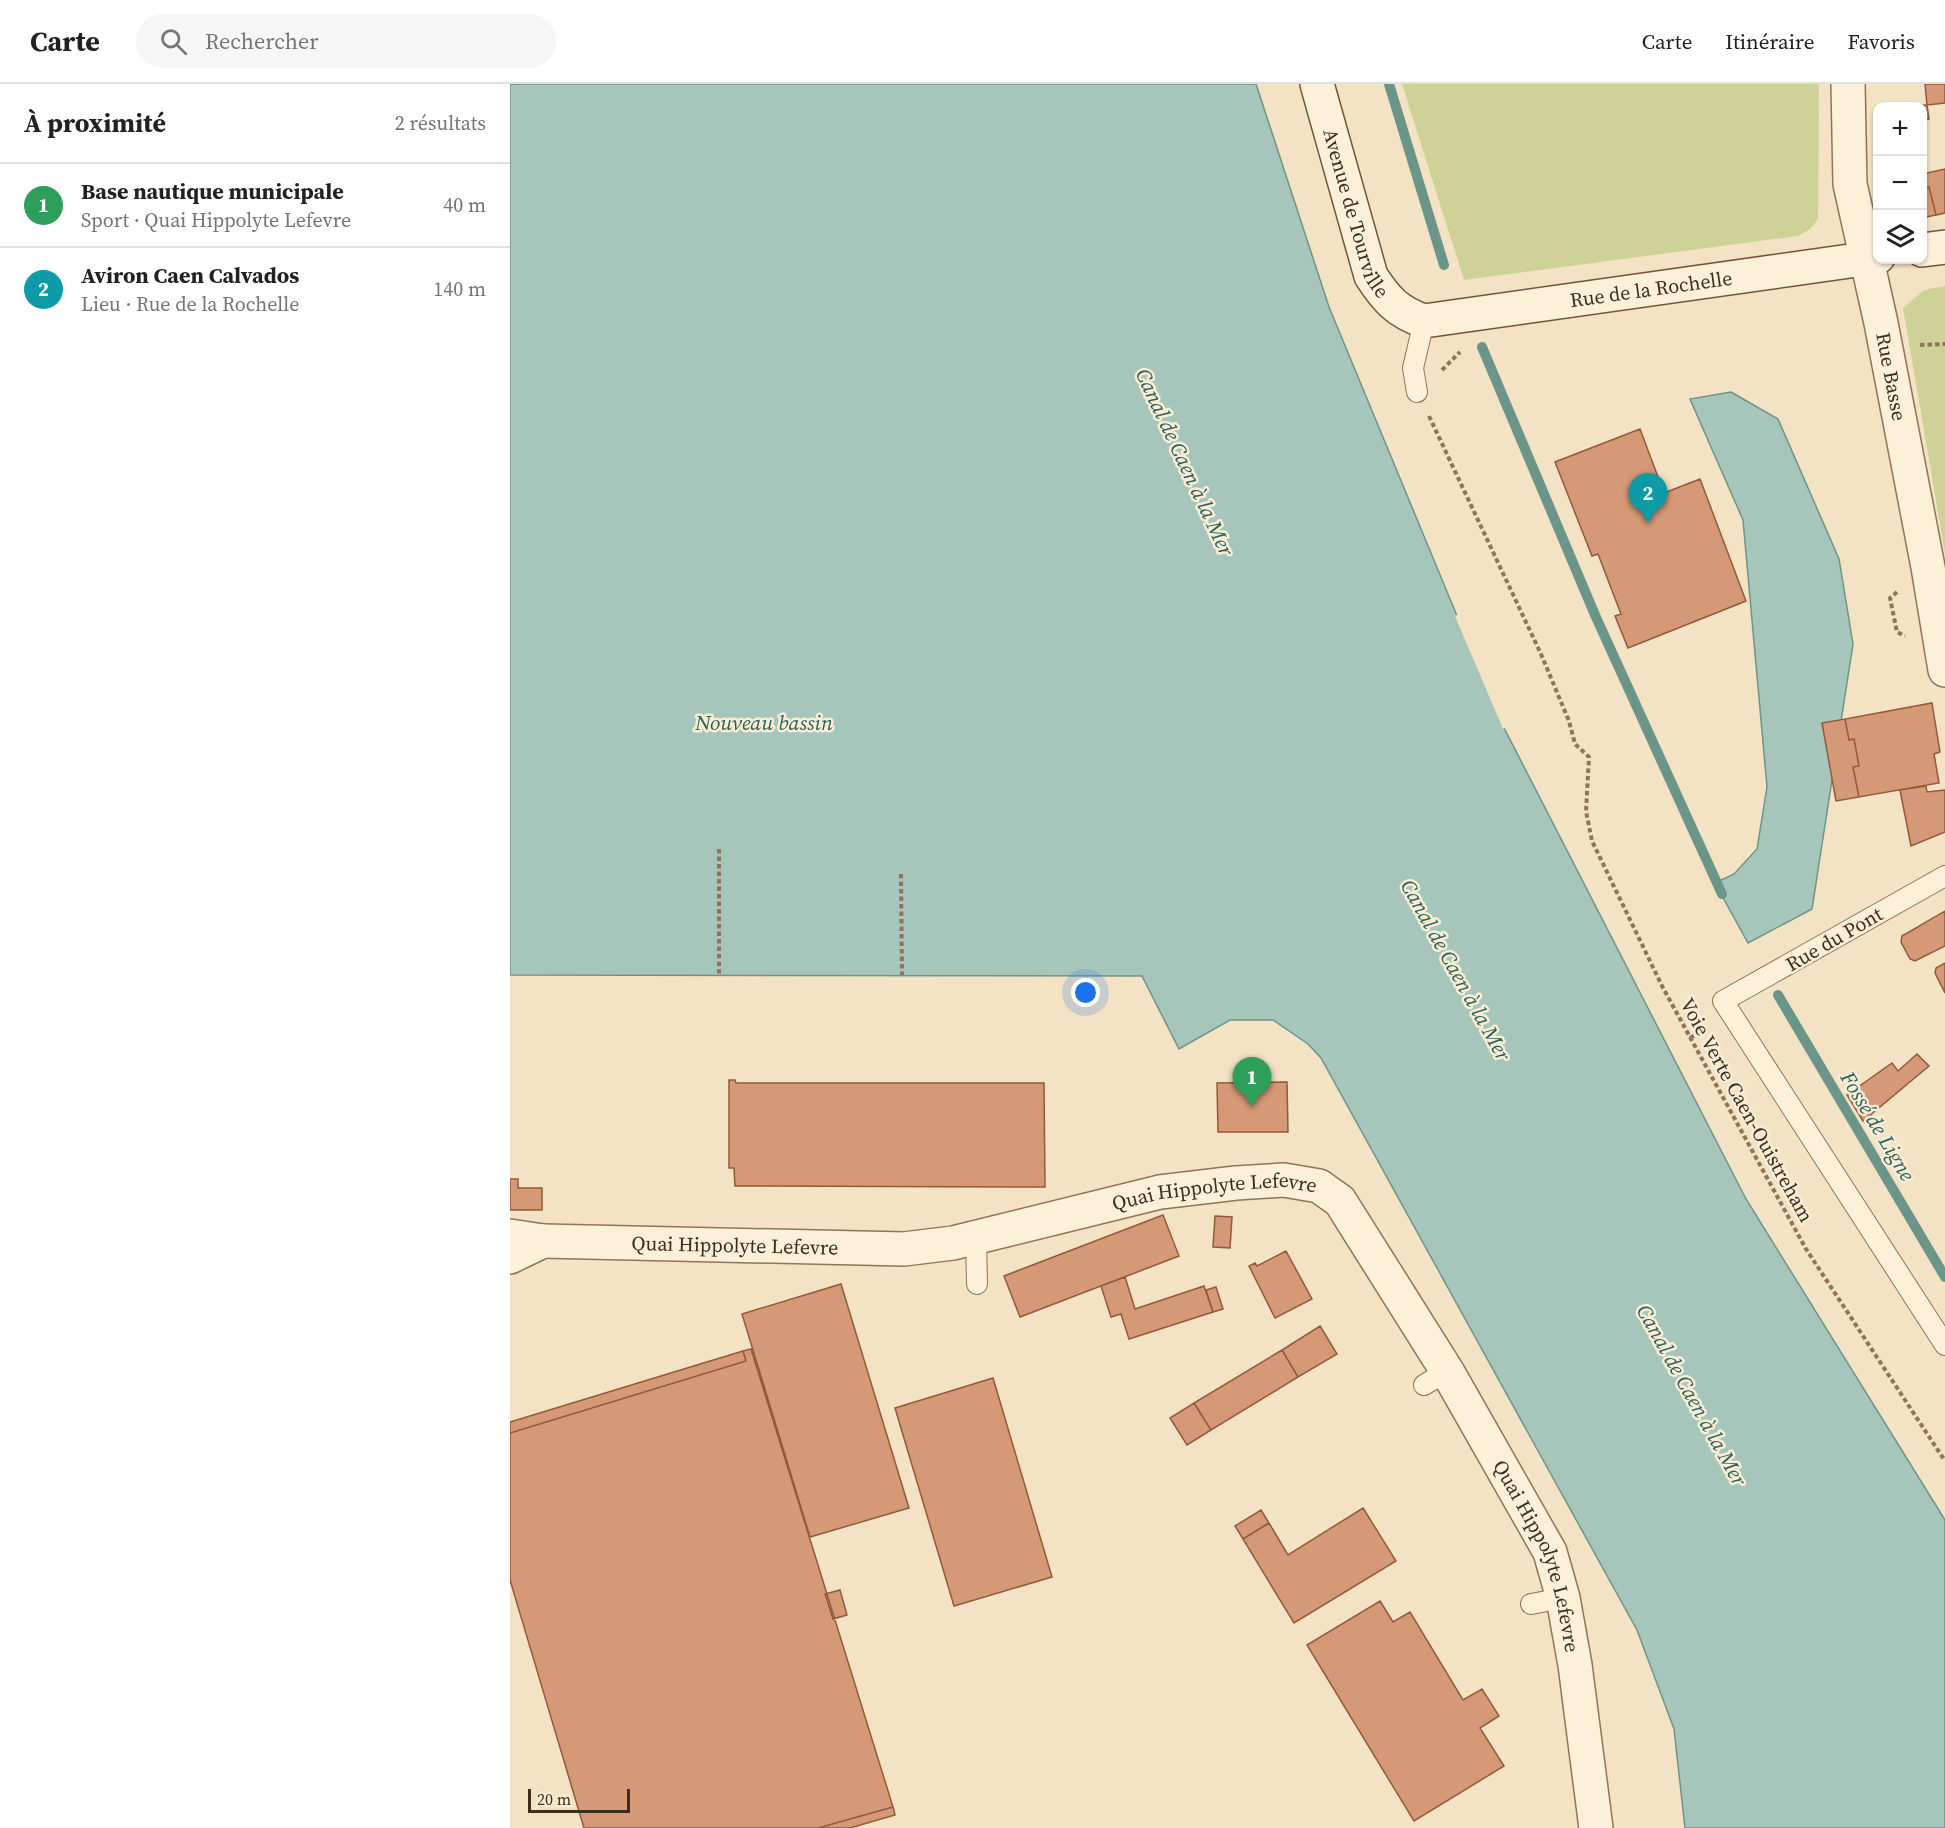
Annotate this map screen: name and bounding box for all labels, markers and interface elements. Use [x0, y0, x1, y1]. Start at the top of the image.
search box [136, 14, 556, 68]
text: Carte [30, 22, 100, 60]
icon: search [157, 25, 190, 58]
text: Rechercher [205, 26, 319, 56]
text: Carte [1642, 27, 1692, 56]
text: Itinéraire [1725, 27, 1814, 56]
text: Favoris [1847, 27, 1915, 56]
map controls [1873, 102, 1927, 264]
button: + [1873, 102, 1927, 156]
text: À proximité [24, 105, 166, 141]
text: 2 résultats [395, 109, 486, 137]
street label: Avenue de Tourville [1316, 125, 1396, 304]
button: − [1873, 156, 1927, 210]
text: Base nautique municipale [81, 176, 344, 206]
text: 1 [38, 191, 49, 219]
text: 40 m [443, 191, 486, 219]
text: Sport · Quai Hippolyte Lefevre [81, 206, 351, 234]
button: layers [1873, 210, 1927, 264]
text: Aviron Caen Calvados [81, 260, 299, 290]
street label: Rue de la Rochelle [1568, 264, 1734, 314]
text: 2 [38, 275, 49, 303]
text: 140 m [433, 275, 486, 303]
text: Lieu · Rue de la Rochelle [81, 290, 299, 318]
street label: Rue Basse [1869, 330, 1914, 423]
water label: Canal de Caen à la Mer [1129, 364, 1241, 561]
pin: 2 [1628, 474, 1668, 523]
water label: Nouveau bassin [694, 708, 833, 737]
water label: Canal de Caen à la Mer [1394, 874, 1518, 1067]
street label: Rue du Pont [1780, 900, 1888, 978]
your location [1071, 978, 1100, 1007]
street label: Voie Verte Caen-Ouistreham [1674, 993, 1820, 1227]
pin: 1 [1232, 1058, 1272, 1107]
water label: Fossé de Ligne [1833, 1065, 1922, 1187]
street label: Quai Hippolyte Lefevre [1109, 1166, 1319, 1217]
street label: Quai Hippolyte Lefevre [631, 1229, 839, 1262]
water label: Canal de Caen à la Mer [1630, 1299, 1754, 1492]
street label: Quai Hippolyte Lefevre [1486, 1455, 1586, 1655]
scale bar [528, 1786, 630, 1814]
text: 20 m [537, 1788, 571, 1810]

